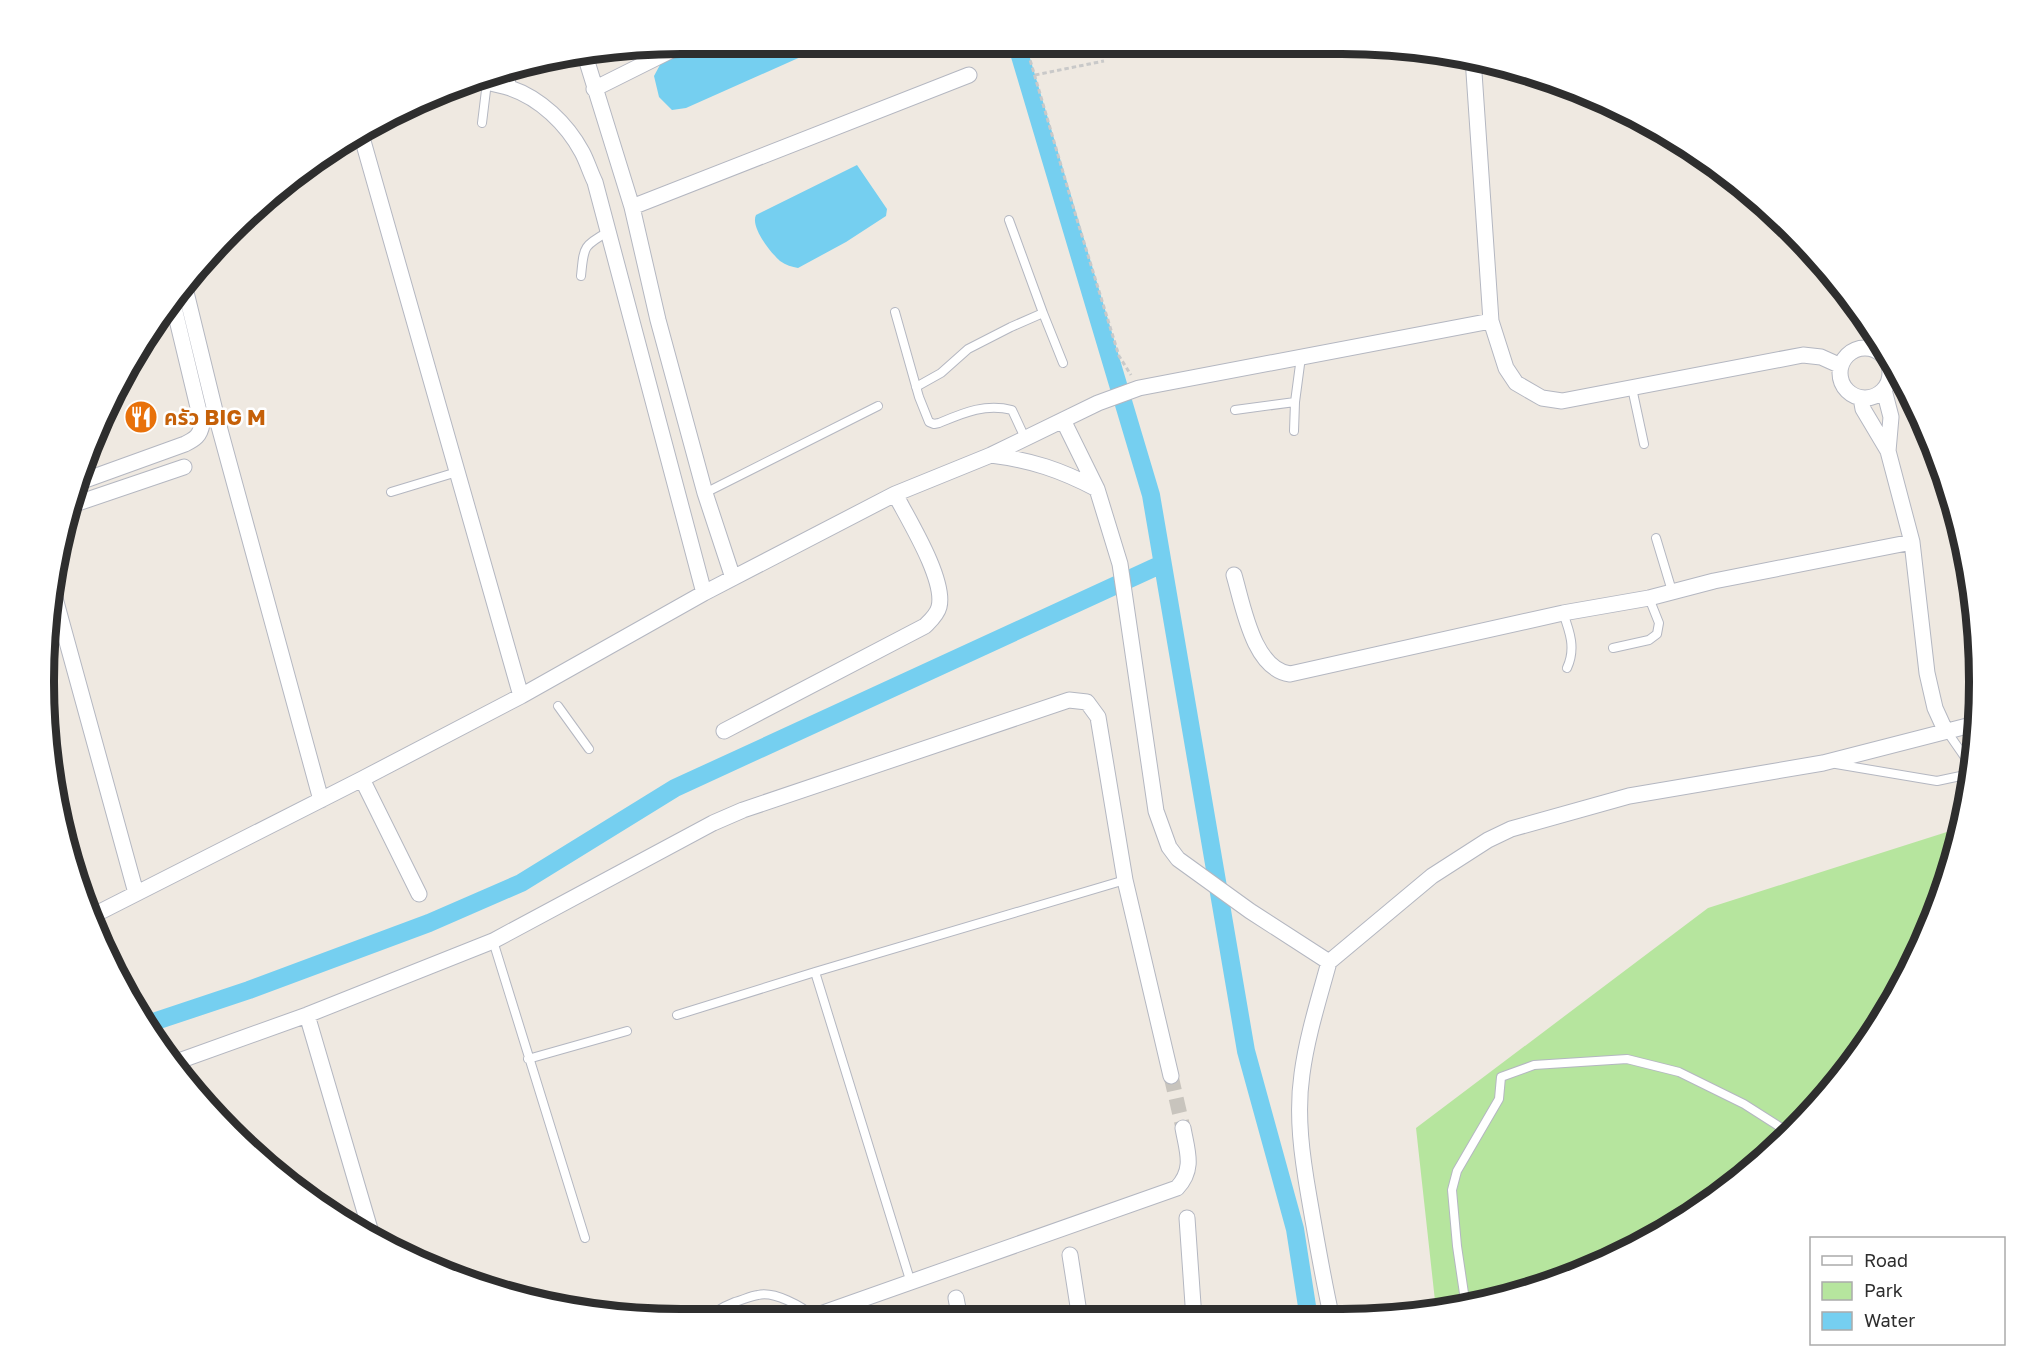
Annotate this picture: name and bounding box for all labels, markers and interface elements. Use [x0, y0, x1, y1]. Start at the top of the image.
restaurant icon: ครัว BIG M [123, 399, 159, 435]
place label: ครัว BIG M [164, 404, 266, 430]
legend [1810, 1237, 2005, 1345]
text: Road [1864, 1249, 1908, 1271]
text: Park [1864, 1279, 1903, 1301]
text: Water [1864, 1309, 1915, 1331]

